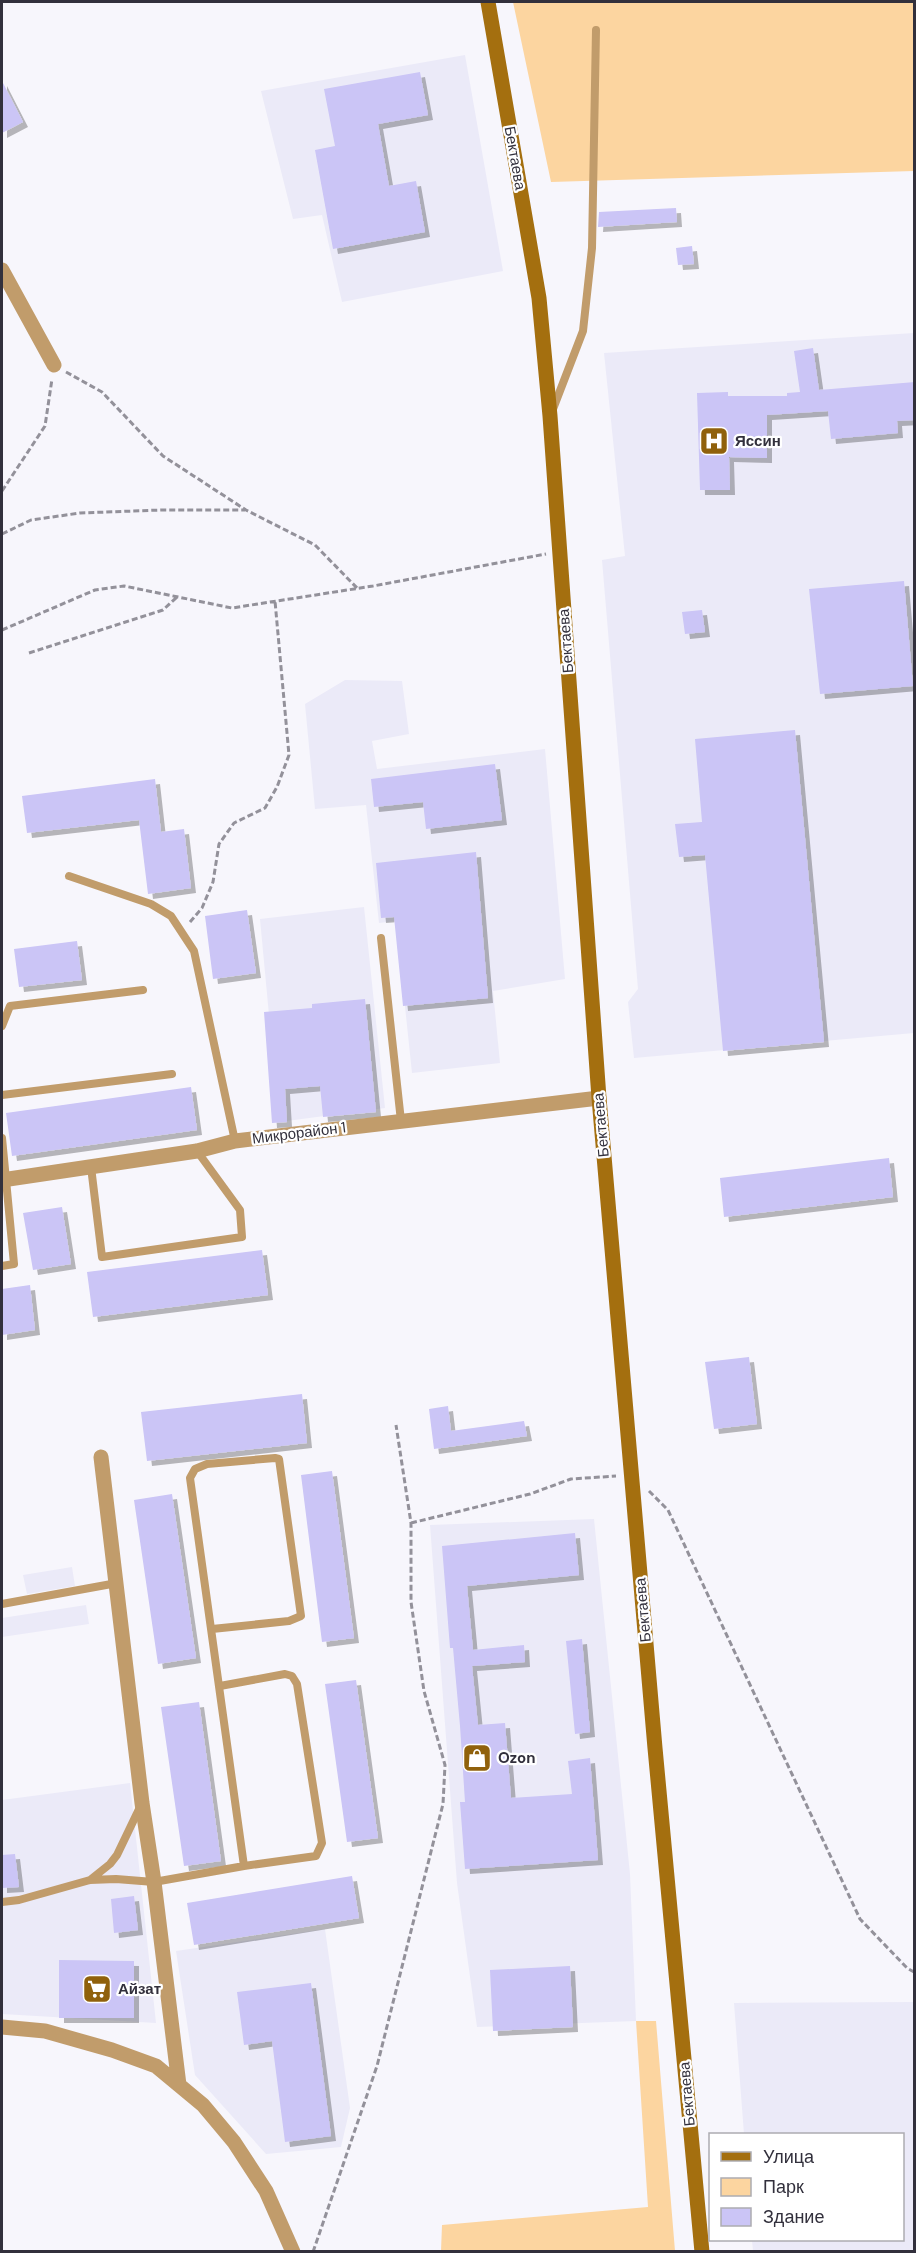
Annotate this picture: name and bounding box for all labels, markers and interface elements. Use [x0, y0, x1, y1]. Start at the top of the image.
street label: Бектаева [500, 125, 531, 192]
hospital icon: Яссин [698, 425, 730, 457]
place label: Яссин [735, 431, 781, 451]
street label: Бектаева [554, 608, 578, 674]
street label: Бектаева [588, 1091, 614, 1158]
street label: Микрорайон 1 [251, 1117, 347, 1149]
street label: Бектаева [630, 1576, 656, 1643]
shop icon: Ozon [461, 1742, 493, 1774]
place label: Ozon [498, 1748, 536, 1768]
supermarket icon: Айзат [81, 1973, 113, 2005]
place label: Айзат [118, 1979, 161, 1999]
street label: Бектаева [674, 2060, 700, 2127]
legend [709, 2133, 904, 2241]
text: Улица [763, 2145, 815, 2169]
text: Парк [763, 2175, 804, 2199]
text: Здание [763, 2205, 824, 2229]

